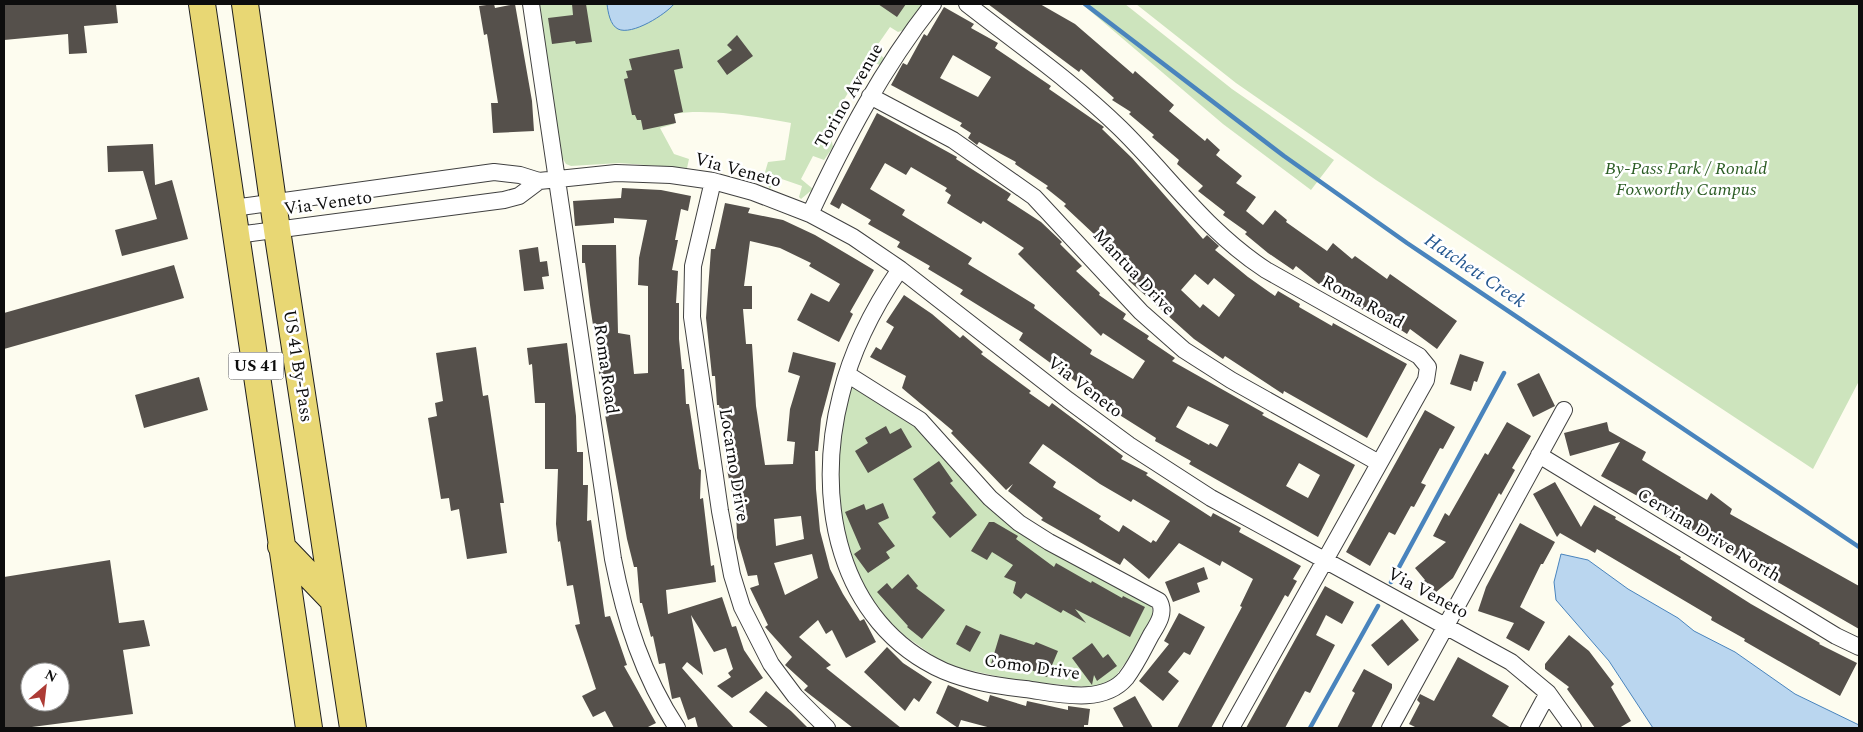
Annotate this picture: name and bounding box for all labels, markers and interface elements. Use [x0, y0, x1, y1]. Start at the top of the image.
street label: Torino Avenue [808, 38, 890, 154]
street label: Via Veneto [692, 145, 784, 195]
park label: By-Pass Park / Ronald Foxworthy Campus [1605, 155, 1767, 203]
street label: Via Veneto [282, 183, 374, 223]
street label: Mantua Drive [1086, 222, 1182, 322]
water label: Hatchett Creek [1418, 226, 1532, 316]
street label: Roma Road [1317, 268, 1409, 336]
street label: US 41 By-Pass [276, 308, 320, 424]
street label: Roma Road [586, 322, 626, 416]
street label: Via Veneto [1041, 350, 1129, 424]
road number: US 41 [228, 352, 284, 380]
street label: Locarno Drive [712, 406, 756, 524]
street label: Cervina Drive North [1632, 481, 1786, 589]
street label: Via Veneto [1383, 560, 1473, 626]
street label: Como Drive [982, 647, 1082, 687]
north arrow [20, 662, 70, 712]
text: N [41, 664, 61, 688]

